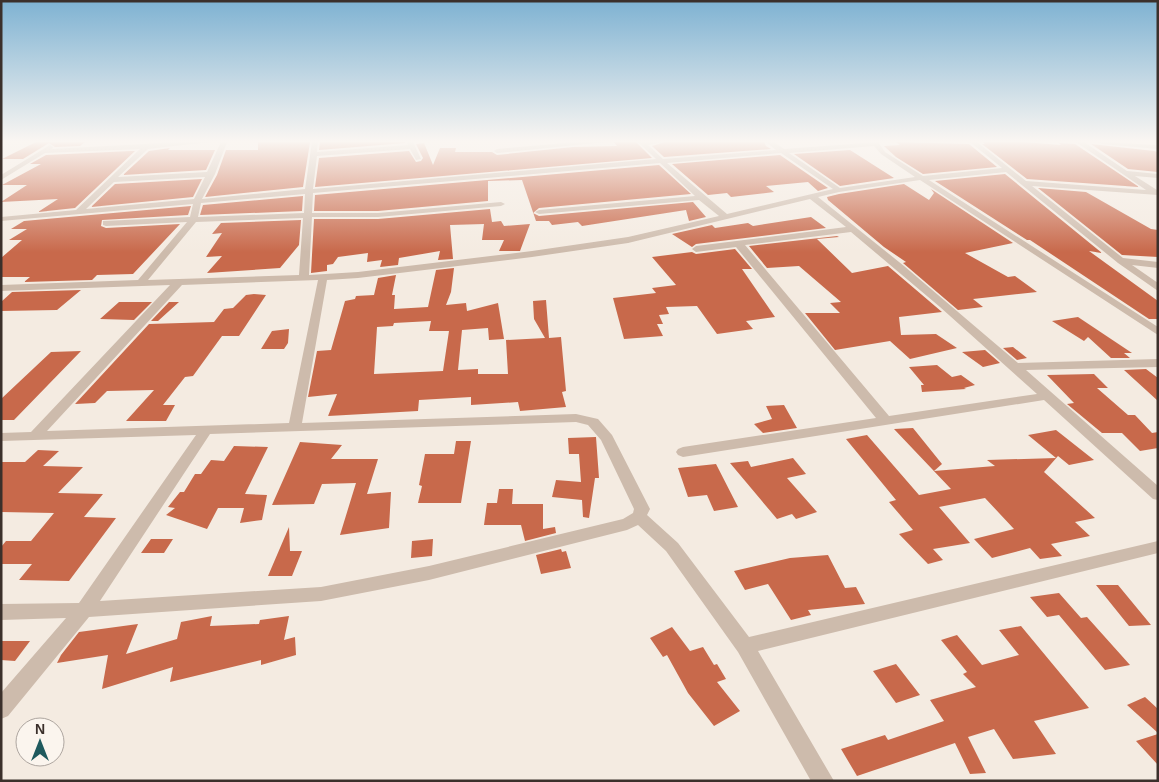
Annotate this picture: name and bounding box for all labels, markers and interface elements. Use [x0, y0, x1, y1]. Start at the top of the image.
north arrow [15, 717, 65, 767]
text: N [35, 721, 45, 737]

